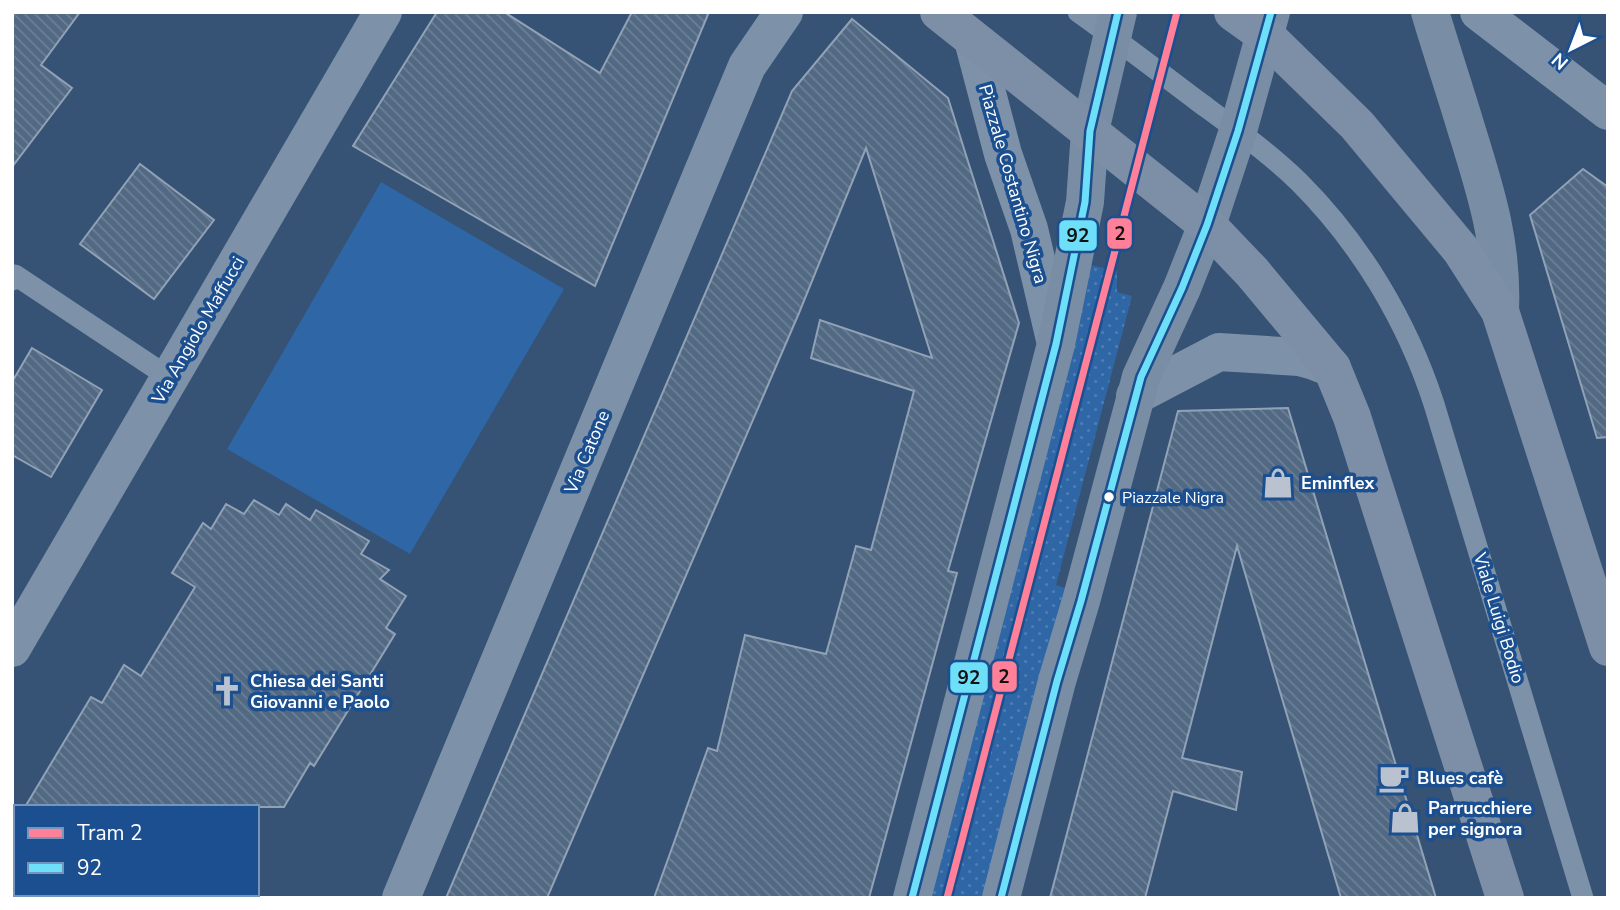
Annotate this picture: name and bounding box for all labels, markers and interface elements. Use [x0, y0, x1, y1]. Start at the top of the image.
north arrow [1536, 14, 1606, 84]
text: N [1546, 46, 1574, 75]
street label: Piazzale Costantino Nigra [973, 82, 1053, 286]
line badge: 2 [1106, 217, 1133, 250]
line badge: 92 [1058, 219, 1098, 252]
text: 2 [1114, 221, 1126, 247]
text: 92 [1067, 223, 1089, 249]
street label: Via Angiolo Maffucci [146, 252, 250, 409]
street label: Via Catone [558, 407, 615, 498]
shop icon: Eminflex [1261, 466, 1295, 500]
place label: Eminflex [1301, 471, 1375, 495]
place label: Piazzale Nigra [1122, 487, 1224, 509]
marker: Piazzale Nigra [1102, 490, 1116, 504]
street label: Viale Luigi Bodio [1467, 549, 1530, 686]
line badge: 2 [991, 660, 1018, 693]
line badge: 92 [949, 661, 989, 694]
text: 2 [998, 664, 1010, 690]
text: 92 [958, 665, 980, 691]
place label: Chiesa dei Santi Giovanni e Paolo [250, 669, 390, 714]
church icon: Chiesa dei Santi Giovanni e Paolo [210, 674, 244, 708]
cafe icon: Blues cafè [1377, 761, 1411, 795]
place label: Blues cafè [1417, 766, 1504, 790]
place label: Parrucchiere per signora [1428, 796, 1532, 841]
shop icon: Parrucchiere per signora [1388, 801, 1422, 835]
legend [14, 805, 259, 896]
text: Tram 2 [77, 819, 143, 847]
text: 92 [77, 854, 102, 882]

